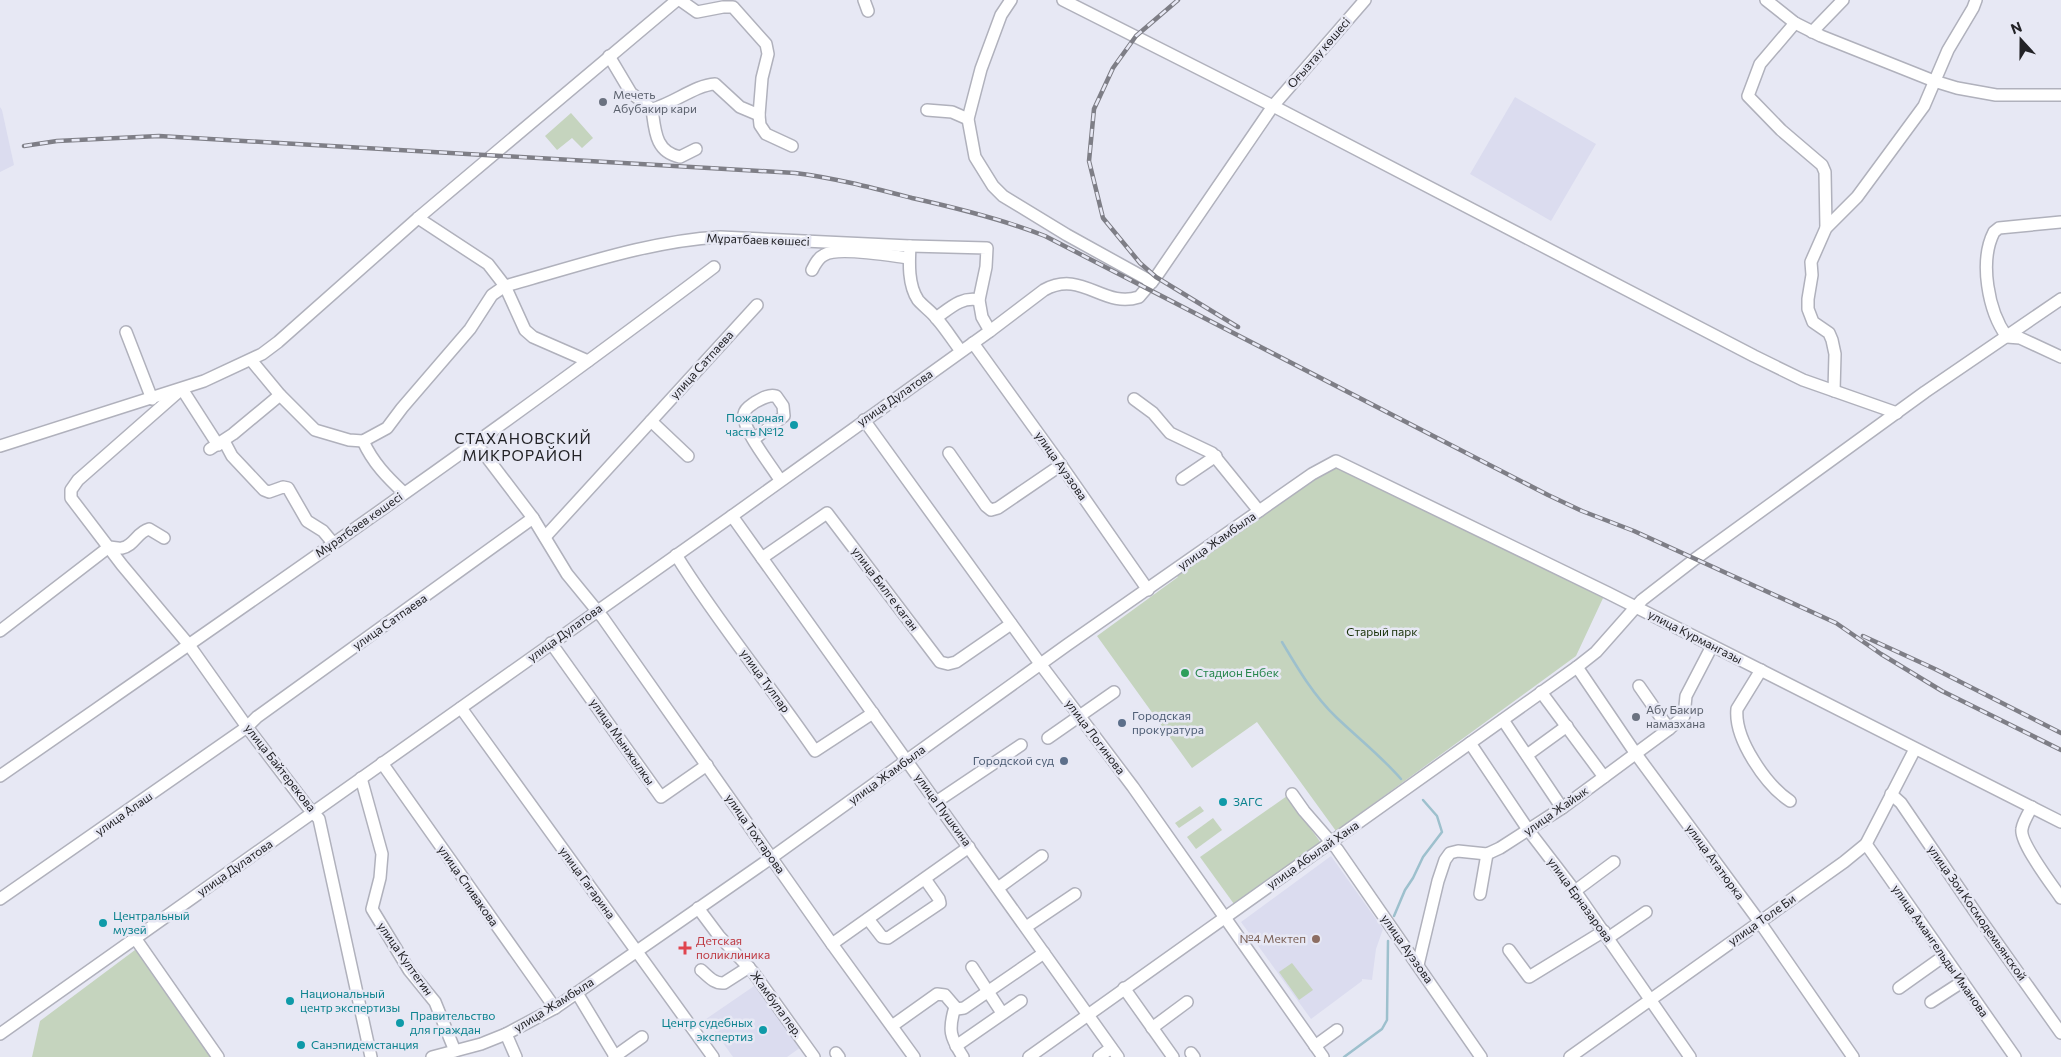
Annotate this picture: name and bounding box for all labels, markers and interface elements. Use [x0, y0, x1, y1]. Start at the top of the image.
street label: Оғызтау көшесі [1284, 14, 1353, 90]
north arrow [1996, 15, 2046, 65]
text: N [2008, 18, 2024, 37]
place label: Мечеть Абубакир кари [613, 87, 697, 115]
marker: Мечеть Абубакир кари [597, 96, 609, 108]
street label: Мұратбаев көшесі [706, 230, 810, 248]
street label: улица Сатпаева [667, 327, 736, 401]
street label: улица Дулатова [854, 366, 935, 428]
place label: Пожарная часть №12 [726, 410, 784, 438]
marker: Пожарная часть №12 [788, 419, 800, 431]
street label: улица Ауэзова [1033, 428, 1091, 503]
district label: СТАХАНОВСКИЙ МИКРОРАЙОН [454, 429, 592, 464]
street label: Мұратбаев көшесі [312, 489, 405, 560]
street label: улица Жамбыла [1175, 508, 1258, 572]
street label: улица Билге каган [850, 544, 922, 633]
street label: улица Сатпаева [350, 590, 429, 652]
street label: улица Дулатова [524, 600, 604, 664]
street label: улица Курмангазы [1646, 606, 1745, 666]
park label: Старый парк [1346, 624, 1418, 638]
street label: улица Тулпар [738, 646, 793, 715]
place label: Стадион Енбек [1195, 665, 1280, 679]
marker: Стадион Енбек [1179, 667, 1191, 679]
street label: улица Мынжылкы [588, 695, 658, 787]
street label: улица Логинова [1063, 696, 1128, 777]
place label: Абу Бакир намазхана [1646, 702, 1705, 730]
place label: Городская прокуратура [1132, 708, 1204, 736]
marker: Абу Бакир намазхана [1630, 711, 1642, 723]
marker: Городская прокуратура [1116, 717, 1128, 729]
street label: улица Байтерекова [242, 721, 319, 814]
street label: улица Жамбыла [845, 742, 928, 807]
place label: Городской суд [973, 753, 1054, 767]
marker: Городской суд [1058, 755, 1070, 767]
street label: улица Пушкина [913, 770, 975, 849]
street label: улица Жайык [1520, 782, 1591, 838]
street label: улица Алаш [92, 788, 155, 838]
street label: улица Тохтарова [723, 791, 788, 876]
place label: ЗАГС [1233, 794, 1263, 808]
marker: ЗАГС [1217, 796, 1229, 808]
street label: улица Абылай Хана [1264, 817, 1361, 891]
street label: улица Ататюрка [1684, 821, 1748, 902]
street label: улица Дулатова [194, 836, 275, 898]
street label: улица Спивакова [436, 842, 502, 929]
street label: улица Зои Космодемьянской [1926, 842, 2030, 983]
street label: улица Гагарина [557, 844, 619, 921]
street label: улица Ерназарова [1545, 854, 1616, 944]
street label: улица Амангельды Иманова [1890, 882, 1992, 1019]
street label: улица Толе Би [1725, 891, 1798, 948]
place label: Центральный музей [113, 908, 190, 936]
street label: улица Ауэзова [1379, 911, 1437, 986]
marker: Центральный музей [97, 917, 109, 929]
street label: улица Култегин [375, 919, 436, 998]
place label: №4 Мектеп [1240, 931, 1306, 945]
place label: Детская поликлиника [696, 933, 770, 961]
marker: №4 Мектеп [1310, 933, 1322, 945]
marker: Детская поликлиника [678, 941, 692, 955]
street label: Жамбула пер. [748, 968, 806, 1039]
street label: улица Жамбыла [511, 974, 596, 1034]
place label: Национальный центр экспертизы [300, 986, 400, 1014]
marker: Национальный центр экспертизы [284, 995, 296, 1007]
place label: Правительство для граждан [410, 1008, 496, 1036]
place label: Центр судебных экспертиз [661, 1015, 754, 1043]
marker: Правительство для граждан [394, 1017, 406, 1029]
marker: Центр судебных экспертиз [757, 1024, 769, 1036]
place label: Санэпидемстанция [311, 1037, 419, 1051]
marker: Санэпидемстанция [295, 1039, 307, 1051]

